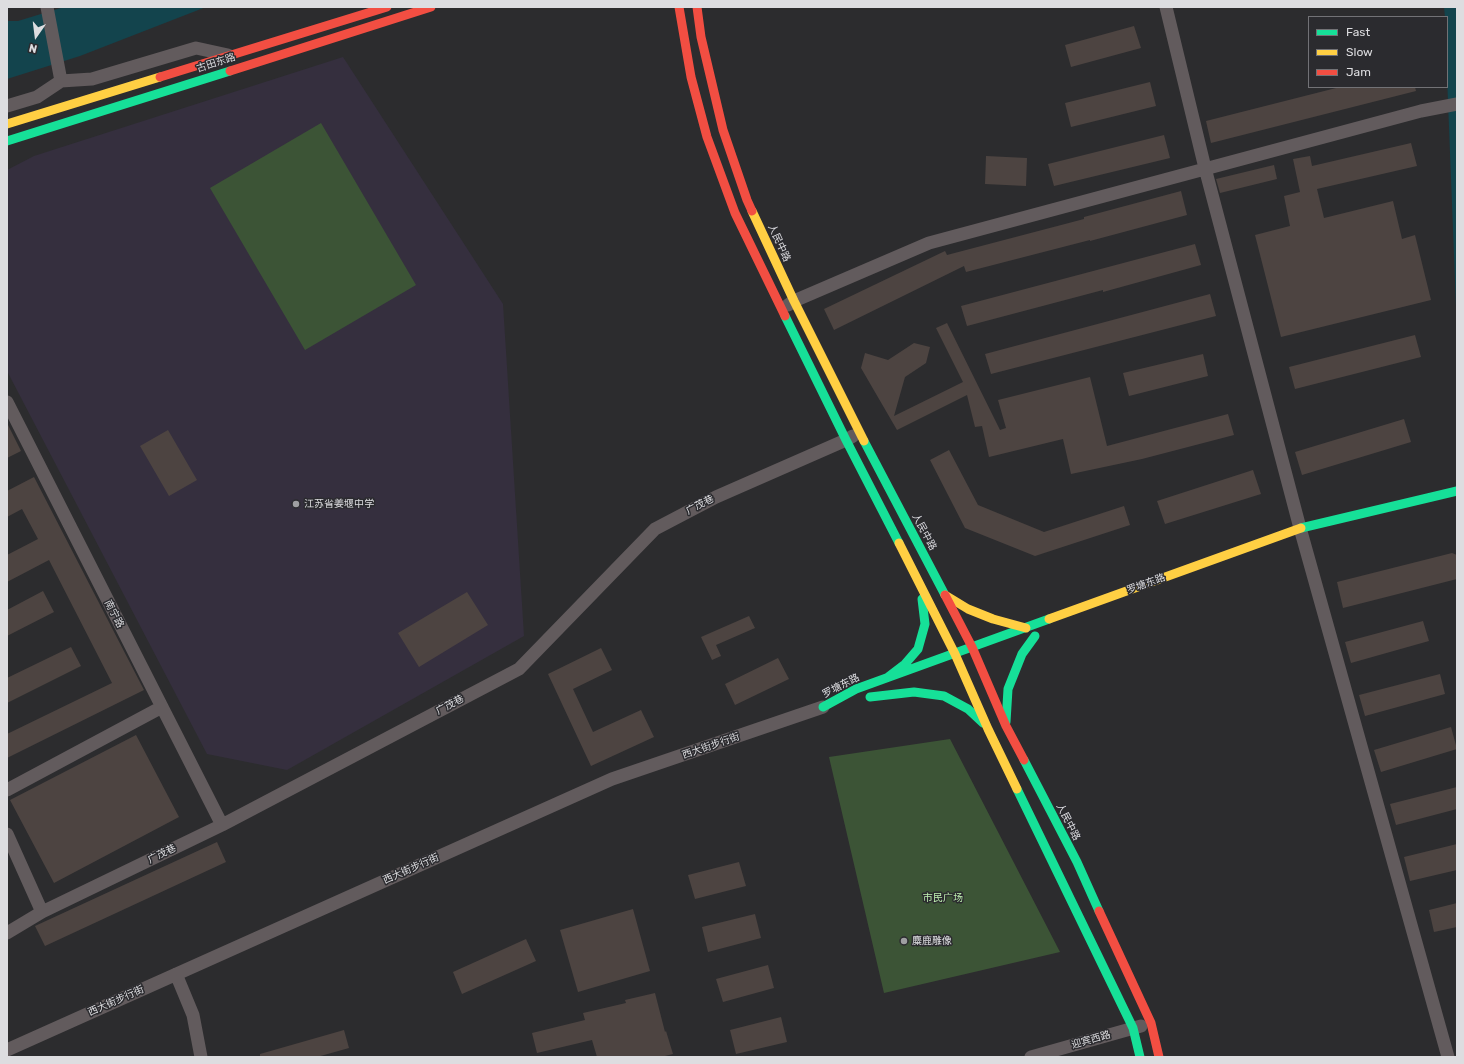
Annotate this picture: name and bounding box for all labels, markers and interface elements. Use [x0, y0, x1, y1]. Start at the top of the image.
north arrow [16, 16, 56, 56]
legend [1308, 16, 1448, 88]
text: Fast [1346, 25, 1370, 39]
text: N [28, 41, 38, 55]
text: Slow [1346, 45, 1373, 59]
street label: 古田东路 [195, 51, 237, 75]
text: Jam [1346, 65, 1371, 79]
street label: 人民中路 [765, 222, 793, 264]
street label: 广茂巷 [684, 493, 716, 517]
place label: 江苏省姜堰中学 [304, 498, 374, 510]
marker: 江苏省姜堰中学 [291, 499, 301, 509]
street label: 人民中路 [909, 512, 939, 552]
street label: 罗塘东路 [1125, 572, 1167, 596]
street label: 南宁路 [102, 598, 126, 630]
street label: 罗塘东路 [820, 672, 862, 700]
street label: 广茂巷 [434, 693, 466, 717]
street label: 西大街步行街 [681, 731, 741, 761]
street label: 人民中路 [1054, 801, 1082, 843]
street label: 广茂巷 [146, 842, 178, 866]
street label: 西大街步行街 [381, 851, 441, 887]
park label: 市民广场 [923, 892, 963, 904]
place label: 麋鹿雕像 [912, 935, 952, 947]
marker: 麋鹿雕像 [899, 936, 909, 946]
street label: 西大街步行街 [86, 983, 146, 1019]
street label: 迎宾西路 [1070, 1029, 1112, 1051]

